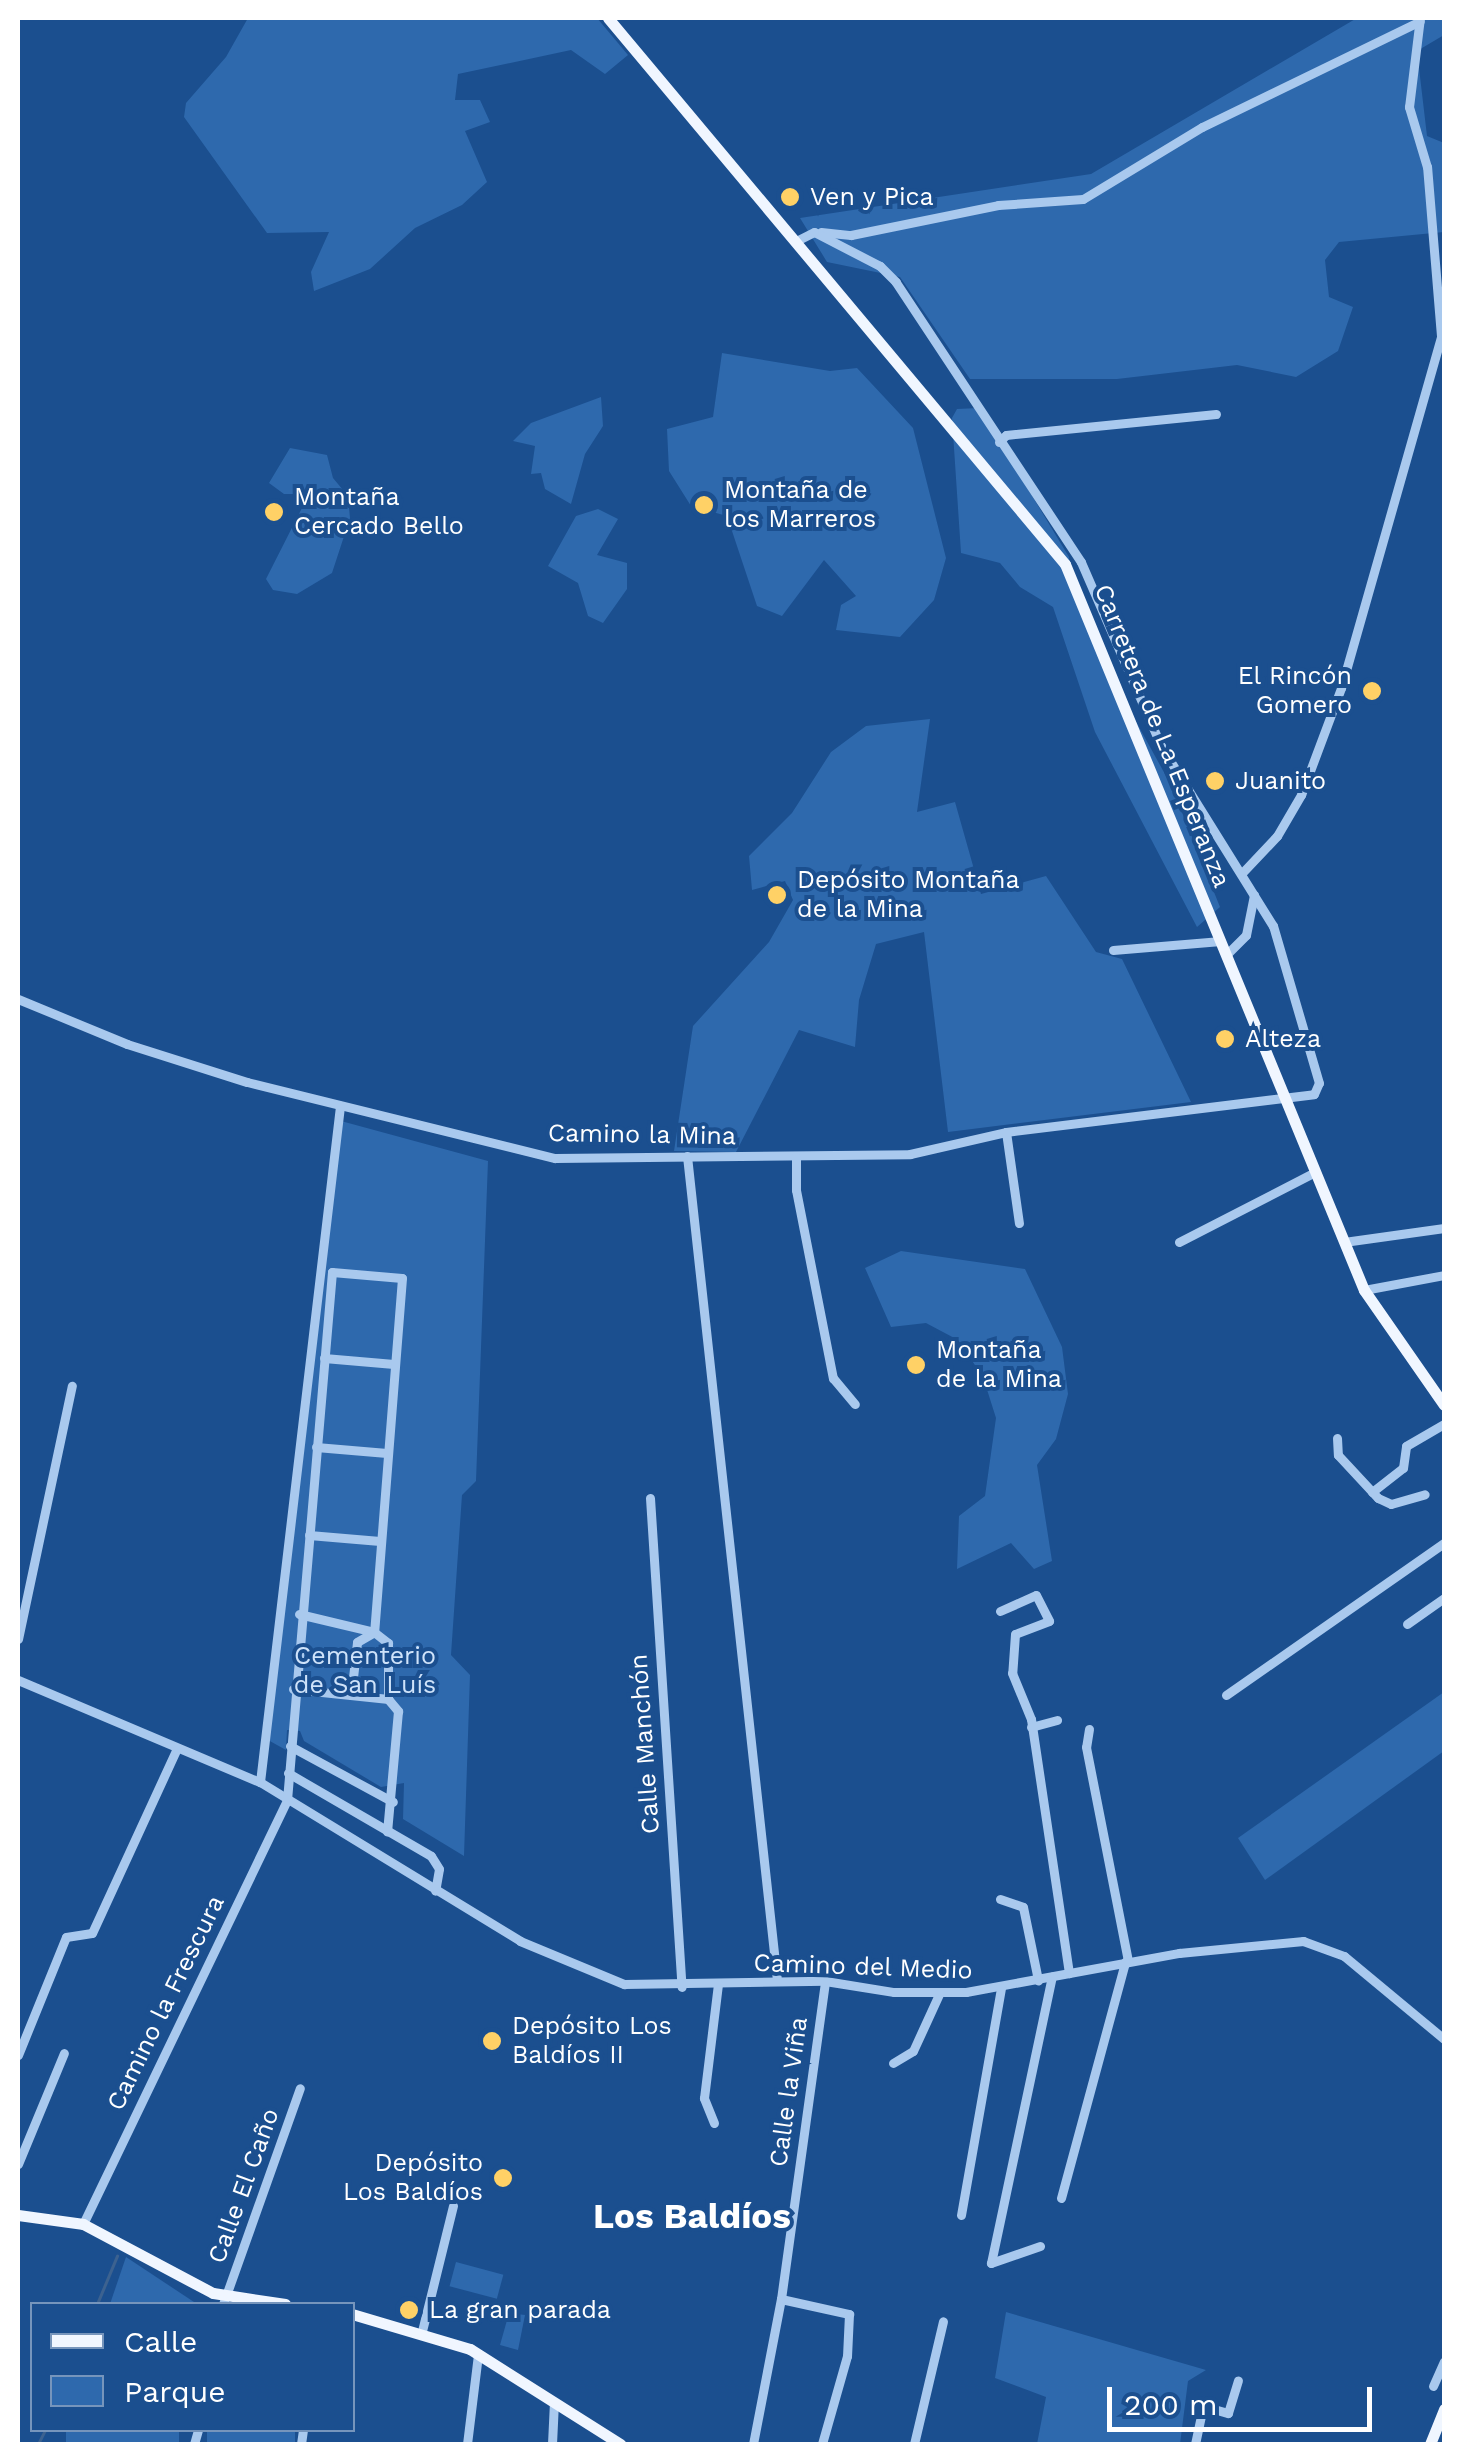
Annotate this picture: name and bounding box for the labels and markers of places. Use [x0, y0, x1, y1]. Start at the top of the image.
place label: Ven y Pica [810, 182, 935, 212]
marker: Ven y Pica [779, 186, 801, 208]
place label: Montaña de los Marreros [724, 476, 876, 535]
place label: Montaña Cercado Bello [294, 483, 464, 542]
marker: Montaña de los Marreros [693, 494, 715, 516]
marker: Montaña Cercado Bello [263, 501, 285, 523]
place label: El Rincón Gomero [1237, 662, 1352, 721]
marker: El Rincón Gomero [1361, 680, 1383, 702]
place label: Juanito [1235, 766, 1326, 796]
marker: Juanito [1204, 770, 1226, 792]
place label: Depósito Montaña de la Mina [797, 866, 1020, 925]
marker: Depósito Montaña de la Mina [766, 884, 788, 906]
place label: Alteza [1245, 1024, 1321, 1054]
marker: Alteza [1214, 1028, 1236, 1050]
place label: Montaña de la Mina [936, 1336, 1063, 1395]
marker: Montaña de la Mina [905, 1354, 927, 1376]
place label: Depósito Los Baldíos II [512, 2012, 672, 2071]
marker: Depósito Los Baldíos II [481, 2030, 503, 2052]
place label: Depósito Los Baldíos [343, 2149, 483, 2208]
marker: Depósito Los Baldíos [492, 2167, 514, 2189]
place label: La gran parada [429, 2295, 612, 2325]
marker: La gran parada [398, 2299, 420, 2321]

